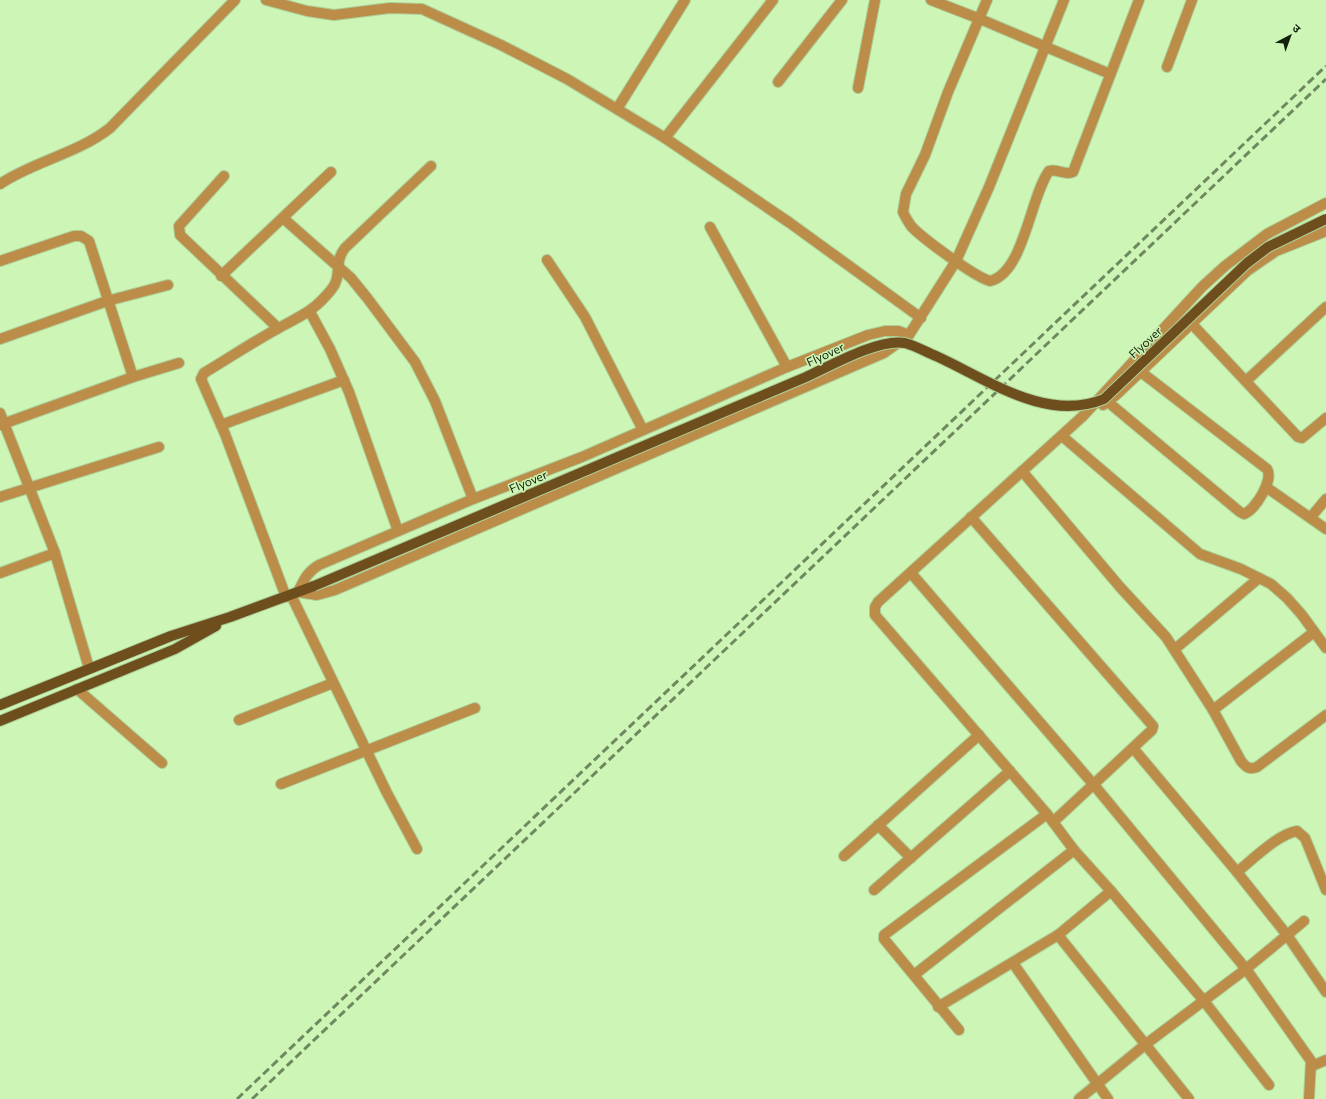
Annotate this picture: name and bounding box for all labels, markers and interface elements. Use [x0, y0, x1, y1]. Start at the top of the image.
north arrow [1270, 16, 1310, 56]
text: उ [1290, 21, 1304, 35]
street label: Flyover [1126, 323, 1165, 361]
street label: Flyover [804, 339, 846, 369]
street label: Flyover [507, 467, 549, 495]

